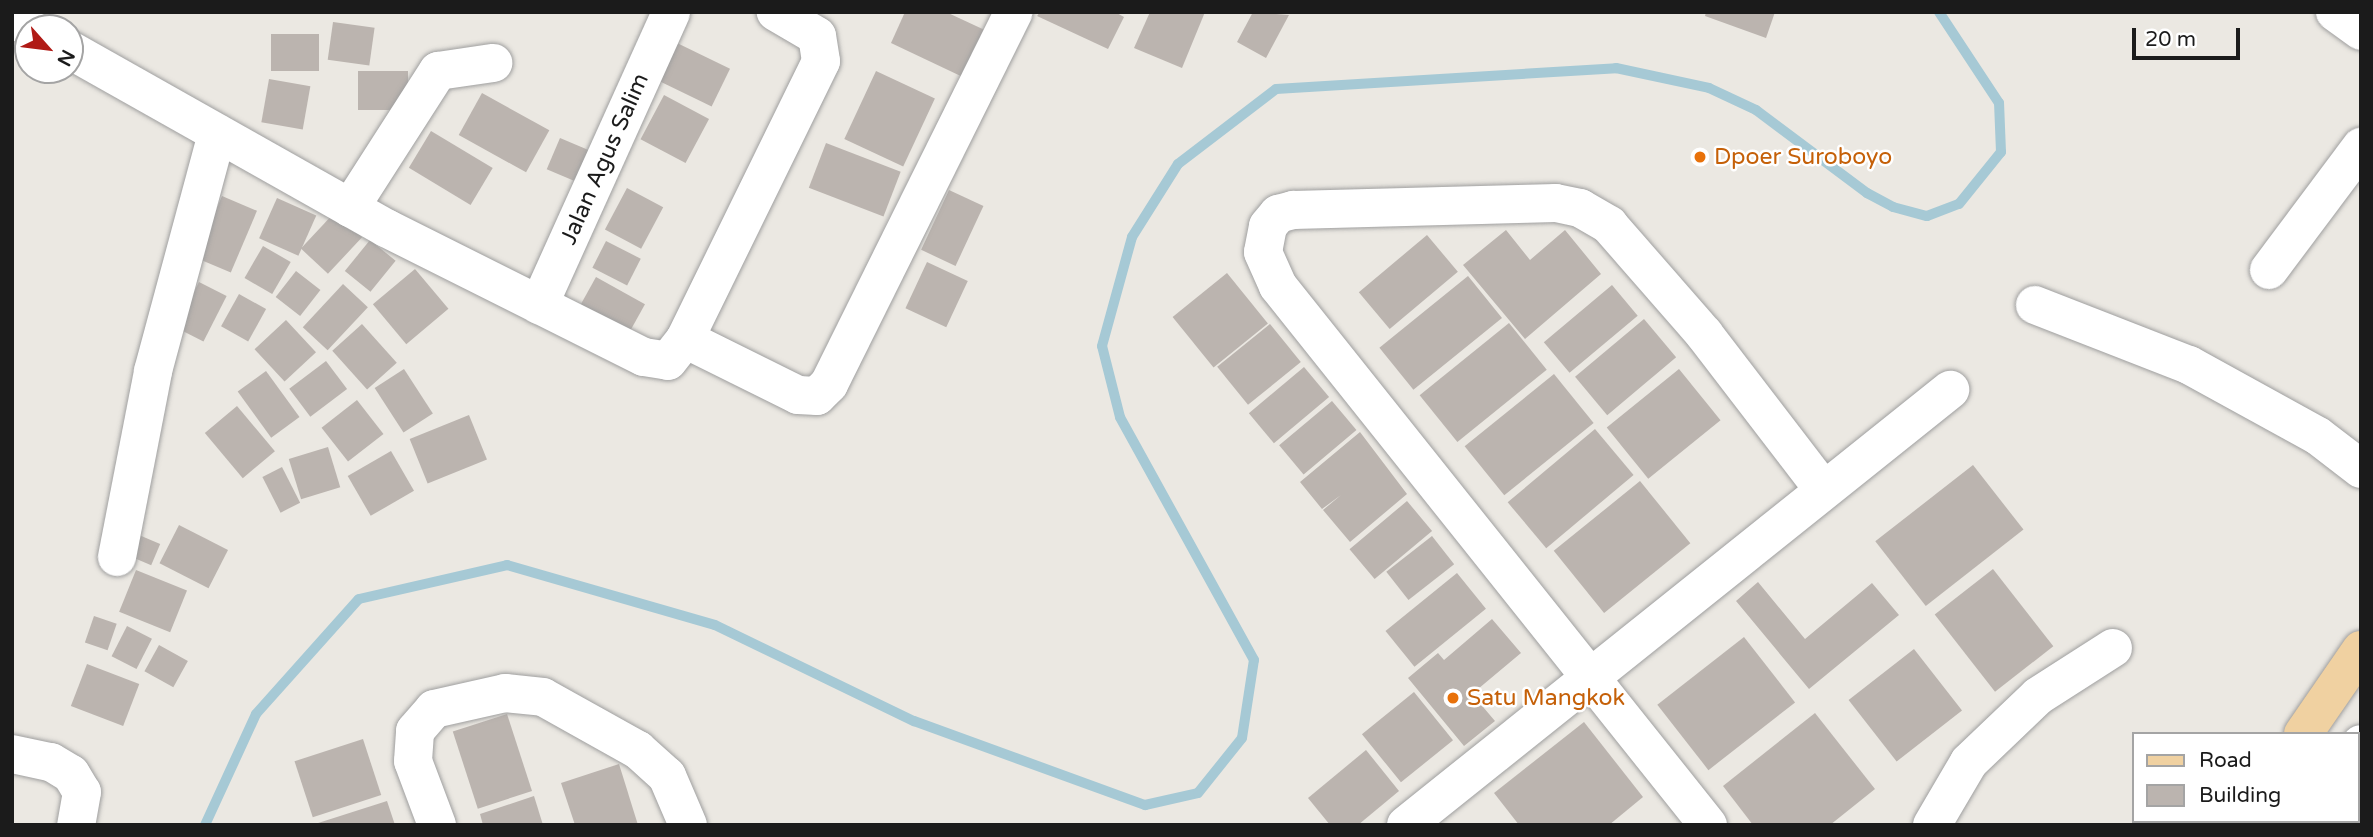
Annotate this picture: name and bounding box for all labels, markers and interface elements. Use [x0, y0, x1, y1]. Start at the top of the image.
north arrow [14, 14, 84, 84]
scale bar [2135, 14, 2244, 58]
text: 20 m [2145, 27, 2196, 52]
text: N [52, 46, 79, 70]
street label: Jalan Agus Salim [555, 69, 655, 249]
place label: Dpoer Suroboyo [1714, 143, 1892, 171]
marker: Dpoer Suroboyo [1692, 149, 1708, 165]
place label: Satu Mangkok [1467, 684, 1625, 712]
marker: Satu Mangkok [1445, 690, 1461, 706]
legend [2132, 732, 2359, 823]
text: Road [2199, 748, 2252, 773]
text: Building [2199, 783, 2281, 808]

